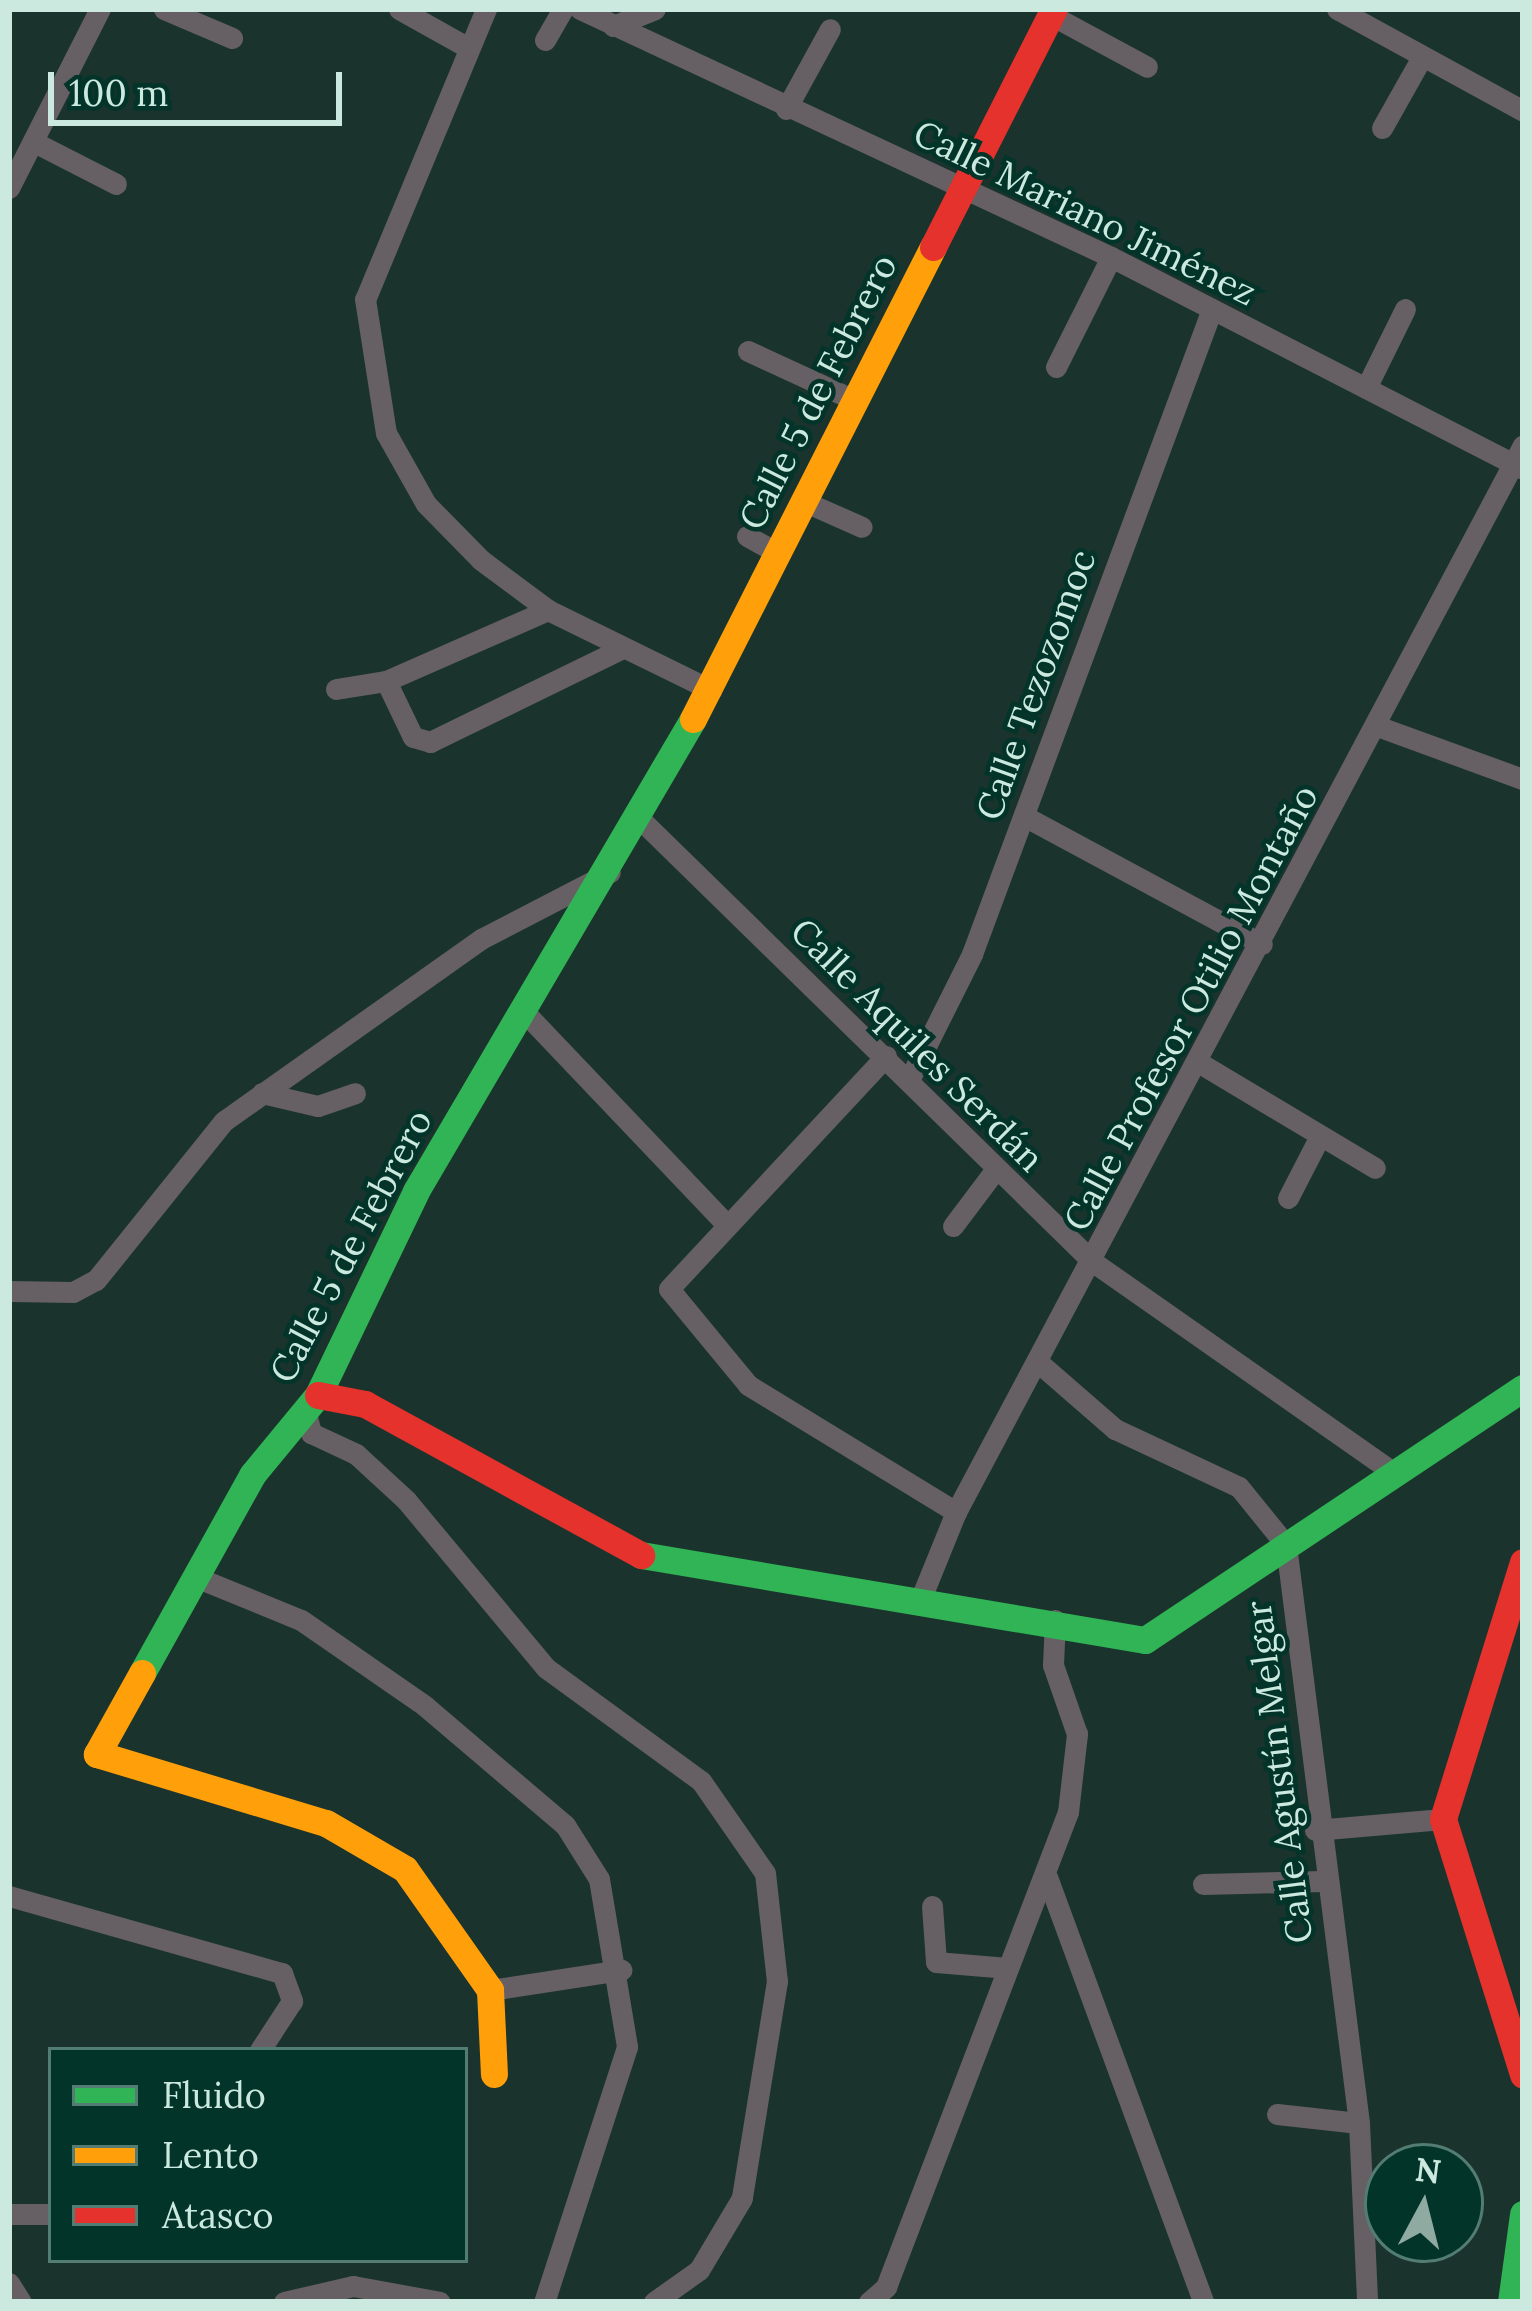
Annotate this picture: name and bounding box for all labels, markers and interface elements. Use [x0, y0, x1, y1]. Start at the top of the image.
scale bar [54, 48, 348, 122]
text: 100 m [69, 70, 168, 116]
street label: Calle Mariano Jiménez [907, 111, 1263, 315]
street label: Calle 5 de Febrero [730, 247, 906, 537]
street label: Calle Tezozomoc [967, 544, 1105, 826]
street label: Calle Profesor Otilio Montaño [1055, 778, 1327, 1238]
street label: Calle Aquiles Serdán [782, 910, 1052, 1180]
street label: Calle 5 de Febrero [261, 1102, 441, 1390]
street label: Calle Agustín Melgar [1237, 1598, 1321, 1946]
legend [48, 2047, 468, 2263]
text: Fluido [162, 2072, 266, 2118]
text: Lento [162, 2132, 259, 2178]
north arrow [1364, 2143, 1484, 2263]
text: N [1413, 2148, 1443, 2193]
text: Atasco [162, 2192, 274, 2238]

